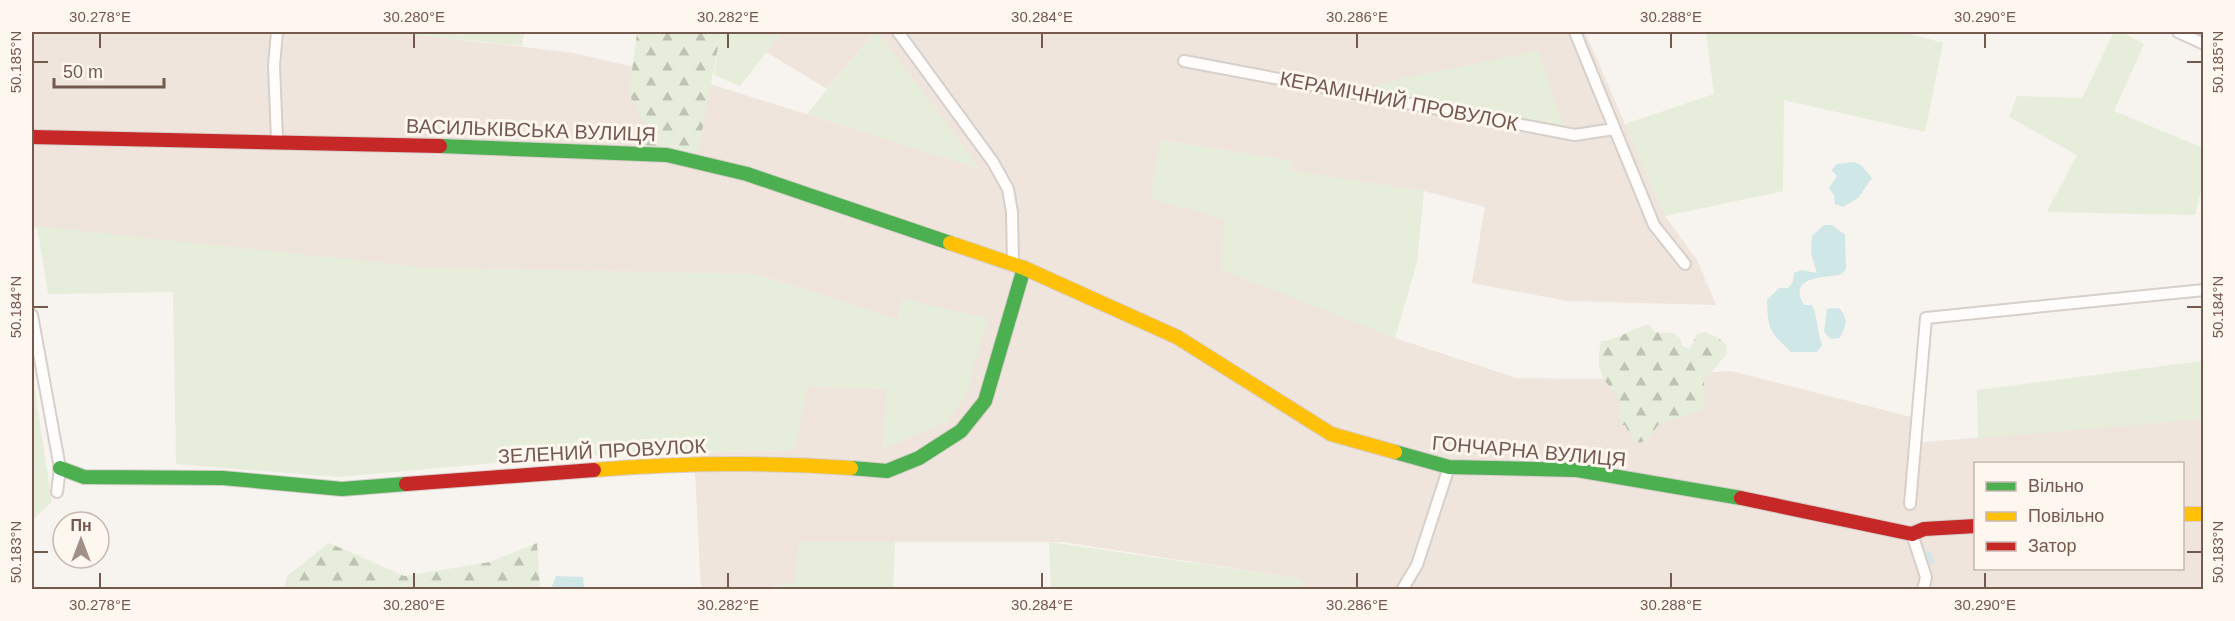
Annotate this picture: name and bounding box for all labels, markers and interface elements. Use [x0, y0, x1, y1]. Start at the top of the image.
text: 30.278°E [69, 8, 131, 25]
text: 30.280°E [383, 8, 445, 25]
text: 30.282°E [697, 8, 759, 25]
text: 30.284°E [1011, 8, 1073, 25]
text: 30.286°E [1326, 8, 1388, 25]
text: 30.288°E [1640, 8, 1702, 25]
text: 30.290°E [1954, 8, 2016, 25]
text: 50.185°N [7, 31, 24, 93]
text: 50.185°N [2209, 31, 2226, 93]
scale bar [54, 51, 164, 89]
text: 50 m [63, 62, 103, 82]
street label: КЕРАМІЧНИЙ ПРОВУЛОК [1278, 66, 1521, 135]
street label: ВАСИЛЬКІВСЬКА ВУЛИЦЯ [406, 115, 656, 145]
text: 50.184°N [7, 276, 24, 338]
text: 50.184°N [2209, 276, 2226, 338]
street label: ГОНЧАРНА ВУЛИЦЯ [1431, 432, 1627, 470]
street label: ЗЕЛЕНИЙ ПРОВУЛОК [497, 434, 707, 467]
legend [1974, 462, 2184, 570]
text: Вільно [2028, 476, 2084, 496]
text: Повільно [2028, 506, 2104, 526]
north arrow [51, 510, 111, 570]
text: Пн [70, 517, 92, 534]
text: 50.183°N [7, 521, 24, 583]
text: 50.183°N [2209, 521, 2226, 583]
text: Затор [2028, 536, 2077, 556]
text: 30.278°E [69, 596, 131, 613]
text: 30.280°E [383, 596, 445, 613]
text: 30.282°E [697, 596, 759, 613]
text: 30.284°E [1011, 596, 1073, 613]
text: 30.286°E [1326, 596, 1388, 613]
text: 30.288°E [1640, 596, 1702, 613]
text: 30.290°E [1954, 596, 2016, 613]

